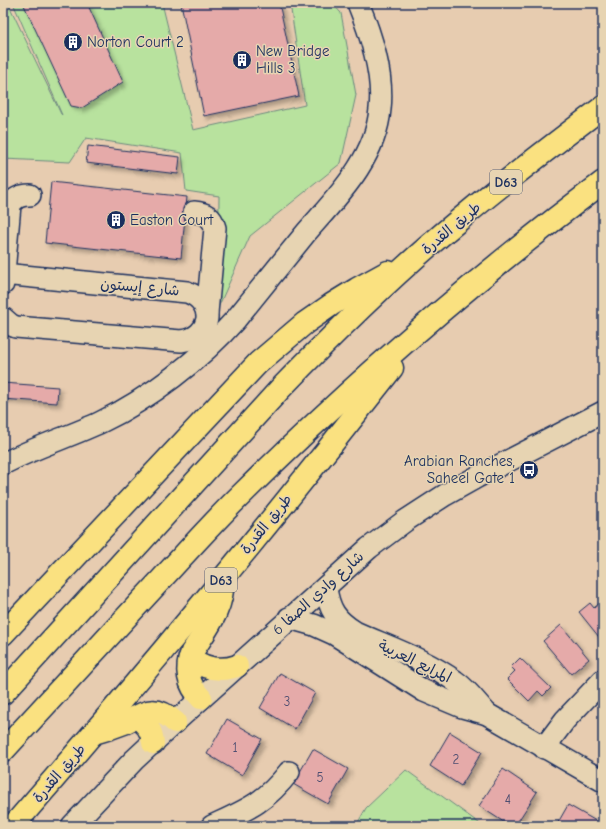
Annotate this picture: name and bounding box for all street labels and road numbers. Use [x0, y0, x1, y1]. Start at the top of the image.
road number: D63 [490, 170, 522, 194]
street label: طريق القدرة [418, 198, 484, 258]
street label: شارع إيستون [100, 275, 180, 300]
street label: طريق القدرة [236, 490, 296, 558]
street label: شارع وادي الصفا 6 [269, 547, 369, 640]
road number: D63 [205, 568, 237, 592]
street label: المرابع العربية [375, 636, 454, 688]
street label: طريق القدرة [29, 740, 89, 806]

